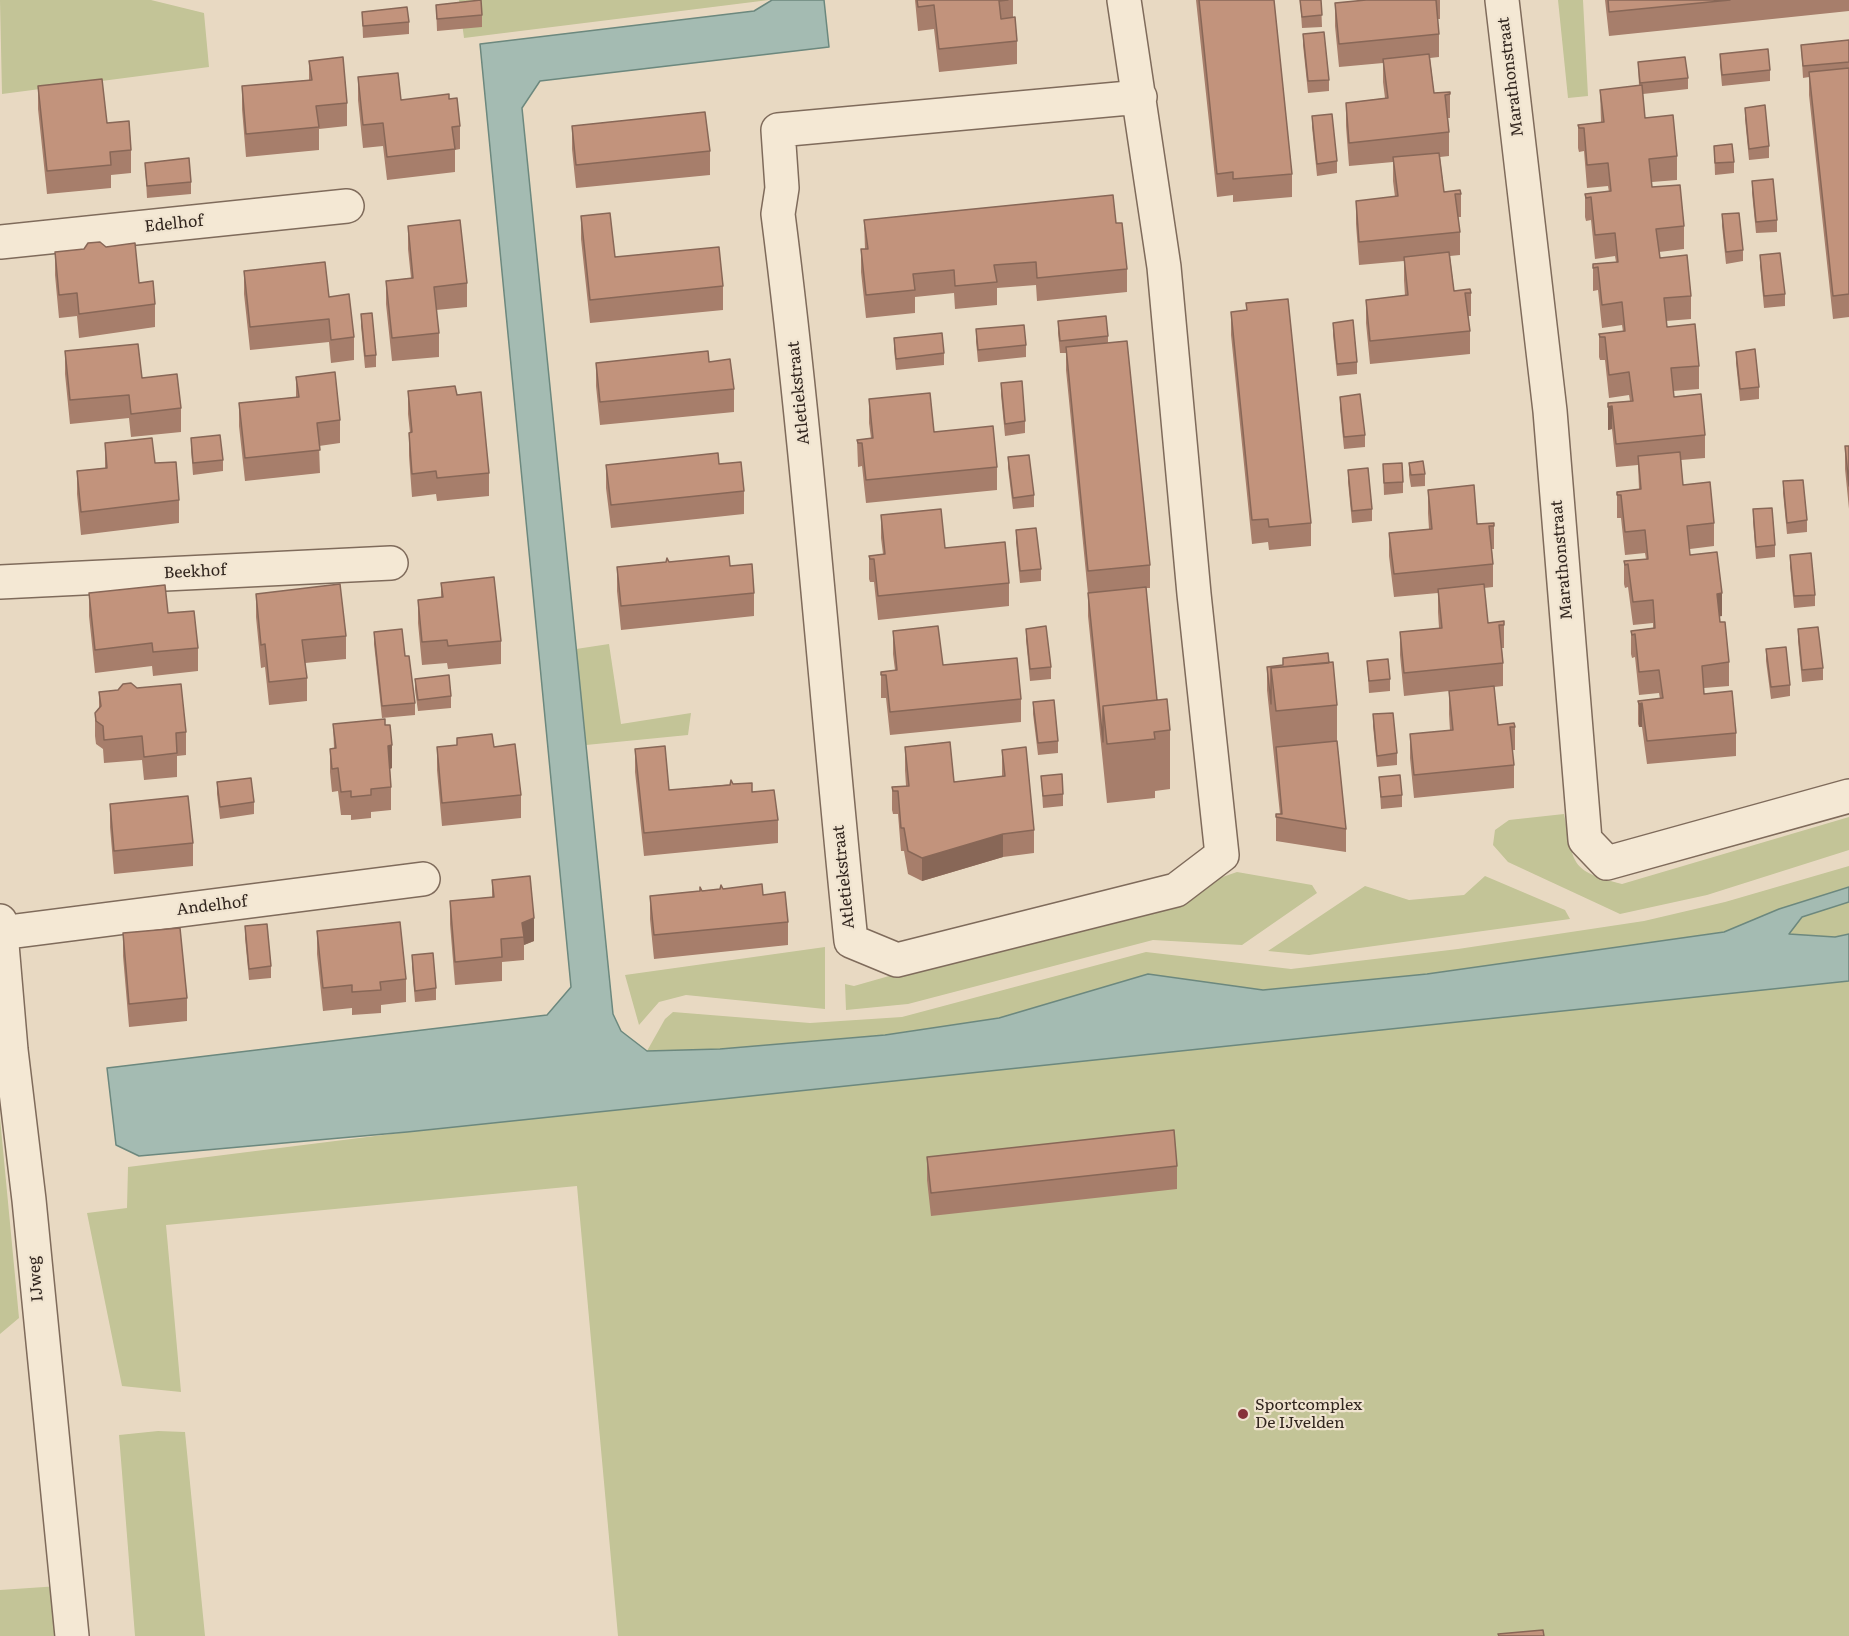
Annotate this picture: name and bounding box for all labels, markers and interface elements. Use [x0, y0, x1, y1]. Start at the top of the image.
street label: Marathonstraat [1494, 16, 1528, 138]
street label: Edelhof [144, 211, 204, 237]
street label: Atletiekstraat [784, 340, 814, 446]
street label: Marathonstraat [1547, 499, 1577, 621]
street label: Beekhof [163, 561, 227, 583]
street label: Atletiekstraat [829, 824, 859, 930]
street label: Andelhof [176, 892, 248, 920]
street label: IJweg [24, 1255, 48, 1303]
place label: Sportcomplex De IJvelden [1255, 1395, 1362, 1433]
marker: Sportcomplex De IJvelden [1236, 1407, 1250, 1421]

